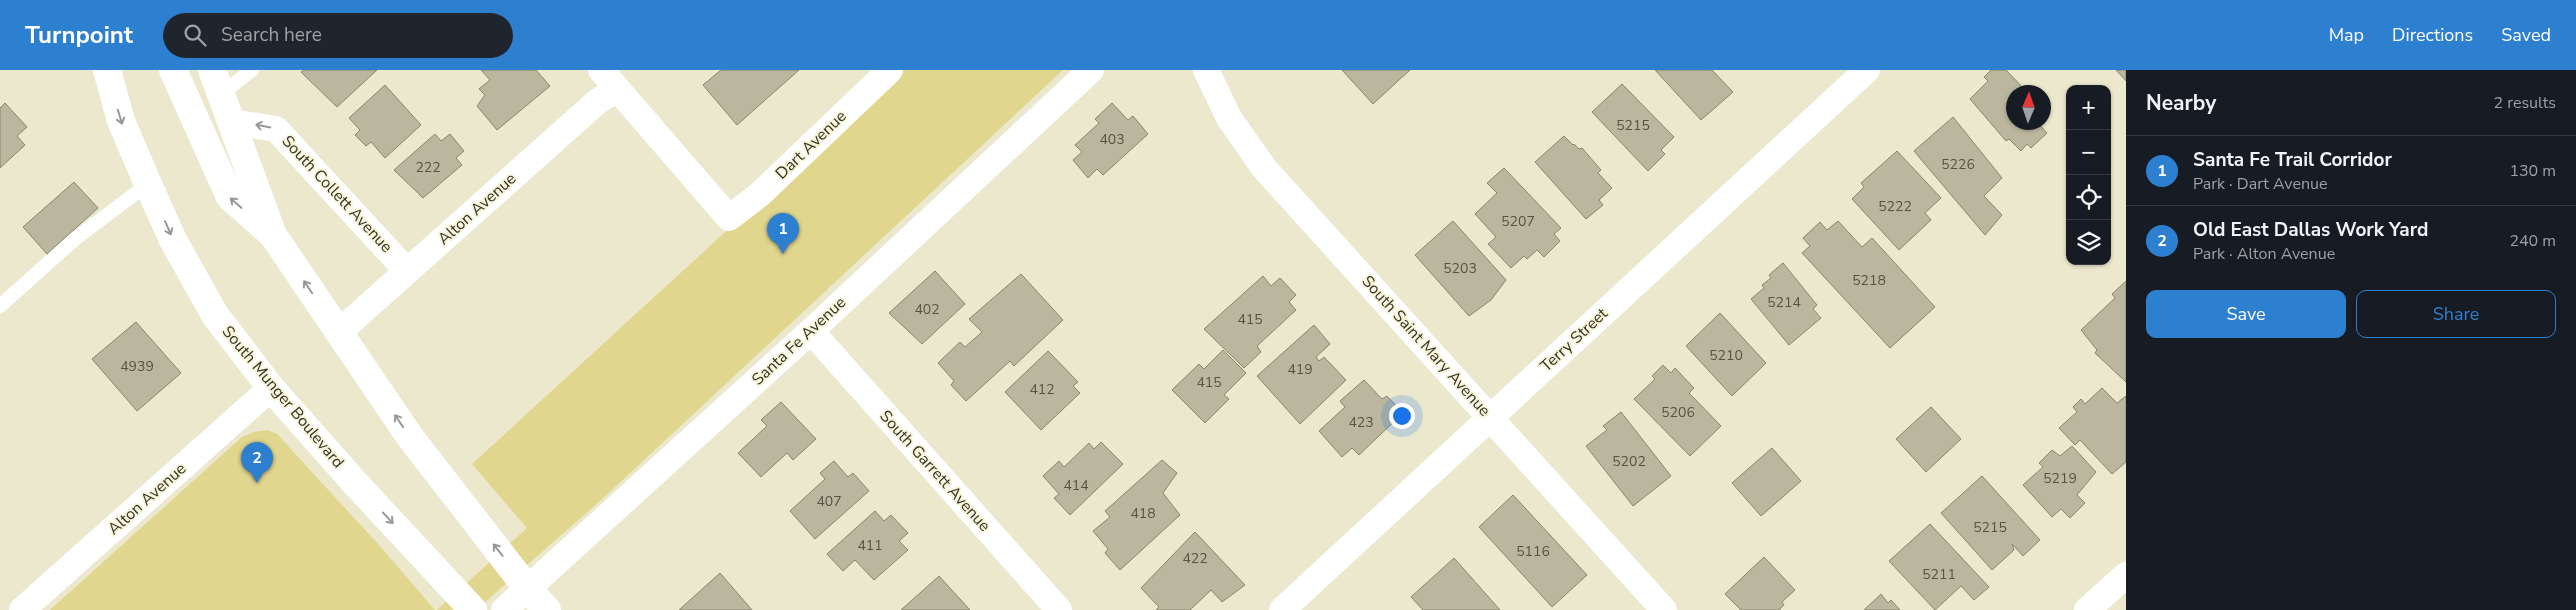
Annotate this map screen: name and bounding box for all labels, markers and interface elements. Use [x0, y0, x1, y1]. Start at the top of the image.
search box [163, 13, 513, 58]
text: Turnpoint [25, 19, 133, 51]
icon: search [181, 21, 209, 49]
text: Search here [221, 22, 322, 48]
text: Map [2329, 23, 2364, 47]
text: Directions [2392, 23, 2473, 47]
text: Saved [2501, 23, 2551, 47]
north arrow [2006, 85, 2051, 130]
map controls [2066, 85, 2111, 265]
button: + [2066, 85, 2111, 130]
text: Nearby [2146, 89, 2216, 117]
text: 2 results [2494, 92, 2556, 114]
street label: Dart Avenue [771, 106, 851, 184]
one-way arrow [116, 109, 126, 125]
house number: 5215 [1616, 116, 1650, 135]
one-way arrow [256, 121, 272, 130]
house number: 403 [1099, 130, 1125, 149]
button: − [2066, 130, 2111, 175]
street label: South Collett Avenue [277, 131, 397, 257]
text: Santa Fe Trail Corridor [2193, 147, 2392, 173]
house number: 5226 [1941, 155, 1975, 174]
house number: 222 [415, 158, 441, 177]
text: 1 [2157, 160, 2167, 182]
text: 130 m [2509, 160, 2556, 182]
street label: Alton Avenue [433, 168, 521, 250]
text: Park · Dart Avenue [2193, 173, 2328, 195]
button: locate [2066, 175, 2111, 220]
house number: 5222 [1878, 197, 1912, 216]
one-way arrow [230, 198, 243, 209]
house number: 5207 [1501, 212, 1535, 231]
pin: 1 [767, 213, 799, 254]
text: Old East Dallas Work Yard [2193, 217, 2428, 243]
one-way arrow [164, 220, 173, 235]
button: layers [2066, 220, 2111, 265]
text: 2 [2157, 230, 2167, 252]
text: 240 m [2509, 230, 2556, 252]
text: Park · Alton Avenue [2193, 243, 2335, 265]
house number: 5203 [1443, 259, 1477, 278]
street label: South Saint Mary Avenue [1357, 271, 1495, 421]
house number: 5218 [1852, 271, 1886, 290]
one-way arrow [303, 280, 313, 294]
button: Save [2146, 290, 2346, 338]
button: Share [2356, 290, 2556, 338]
street label: Santa Fe Avenue [747, 292, 851, 390]
house number: 5214 [1767, 293, 1801, 312]
house number: 402 [914, 300, 940, 319]
street label: Terry Street [1535, 303, 1613, 377]
house number: 415 [1237, 310, 1263, 329]
street label: South Munger Boulevard [217, 321, 349, 473]
house number: 5210 [1709, 346, 1743, 365]
house number: 4939 [120, 357, 154, 376]
house number: 419 [1287, 360, 1313, 379]
house number: 415 [1196, 373, 1222, 392]
house number: 412 [1029, 380, 1055, 399]
your location [1389, 403, 1415, 429]
house number: 5206 [1661, 403, 1695, 422]
street label: South Garrett Avenue [875, 406, 995, 536]
house number: 423 [1348, 413, 1374, 432]
one-way arrow [394, 414, 404, 428]
pin: 2 [241, 442, 273, 483]
house number: 5202 [1612, 452, 1646, 471]
street label: Alton Avenue [103, 458, 191, 540]
house number: 5219 [2043, 469, 2077, 488]
house number: 414 [1063, 476, 1089, 495]
house number: 407 [816, 492, 842, 511]
house number: 418 [1130, 504, 1156, 523]
one-way arrow [382, 512, 394, 525]
house number: 5215 [1973, 518, 2007, 537]
house number: 411 [857, 536, 883, 555]
house number: 5116 [1516, 542, 1550, 561]
one-way arrow [492, 544, 503, 557]
house number: 422 [1182, 549, 1208, 568]
house number: 5211 [1922, 565, 1956, 584]

